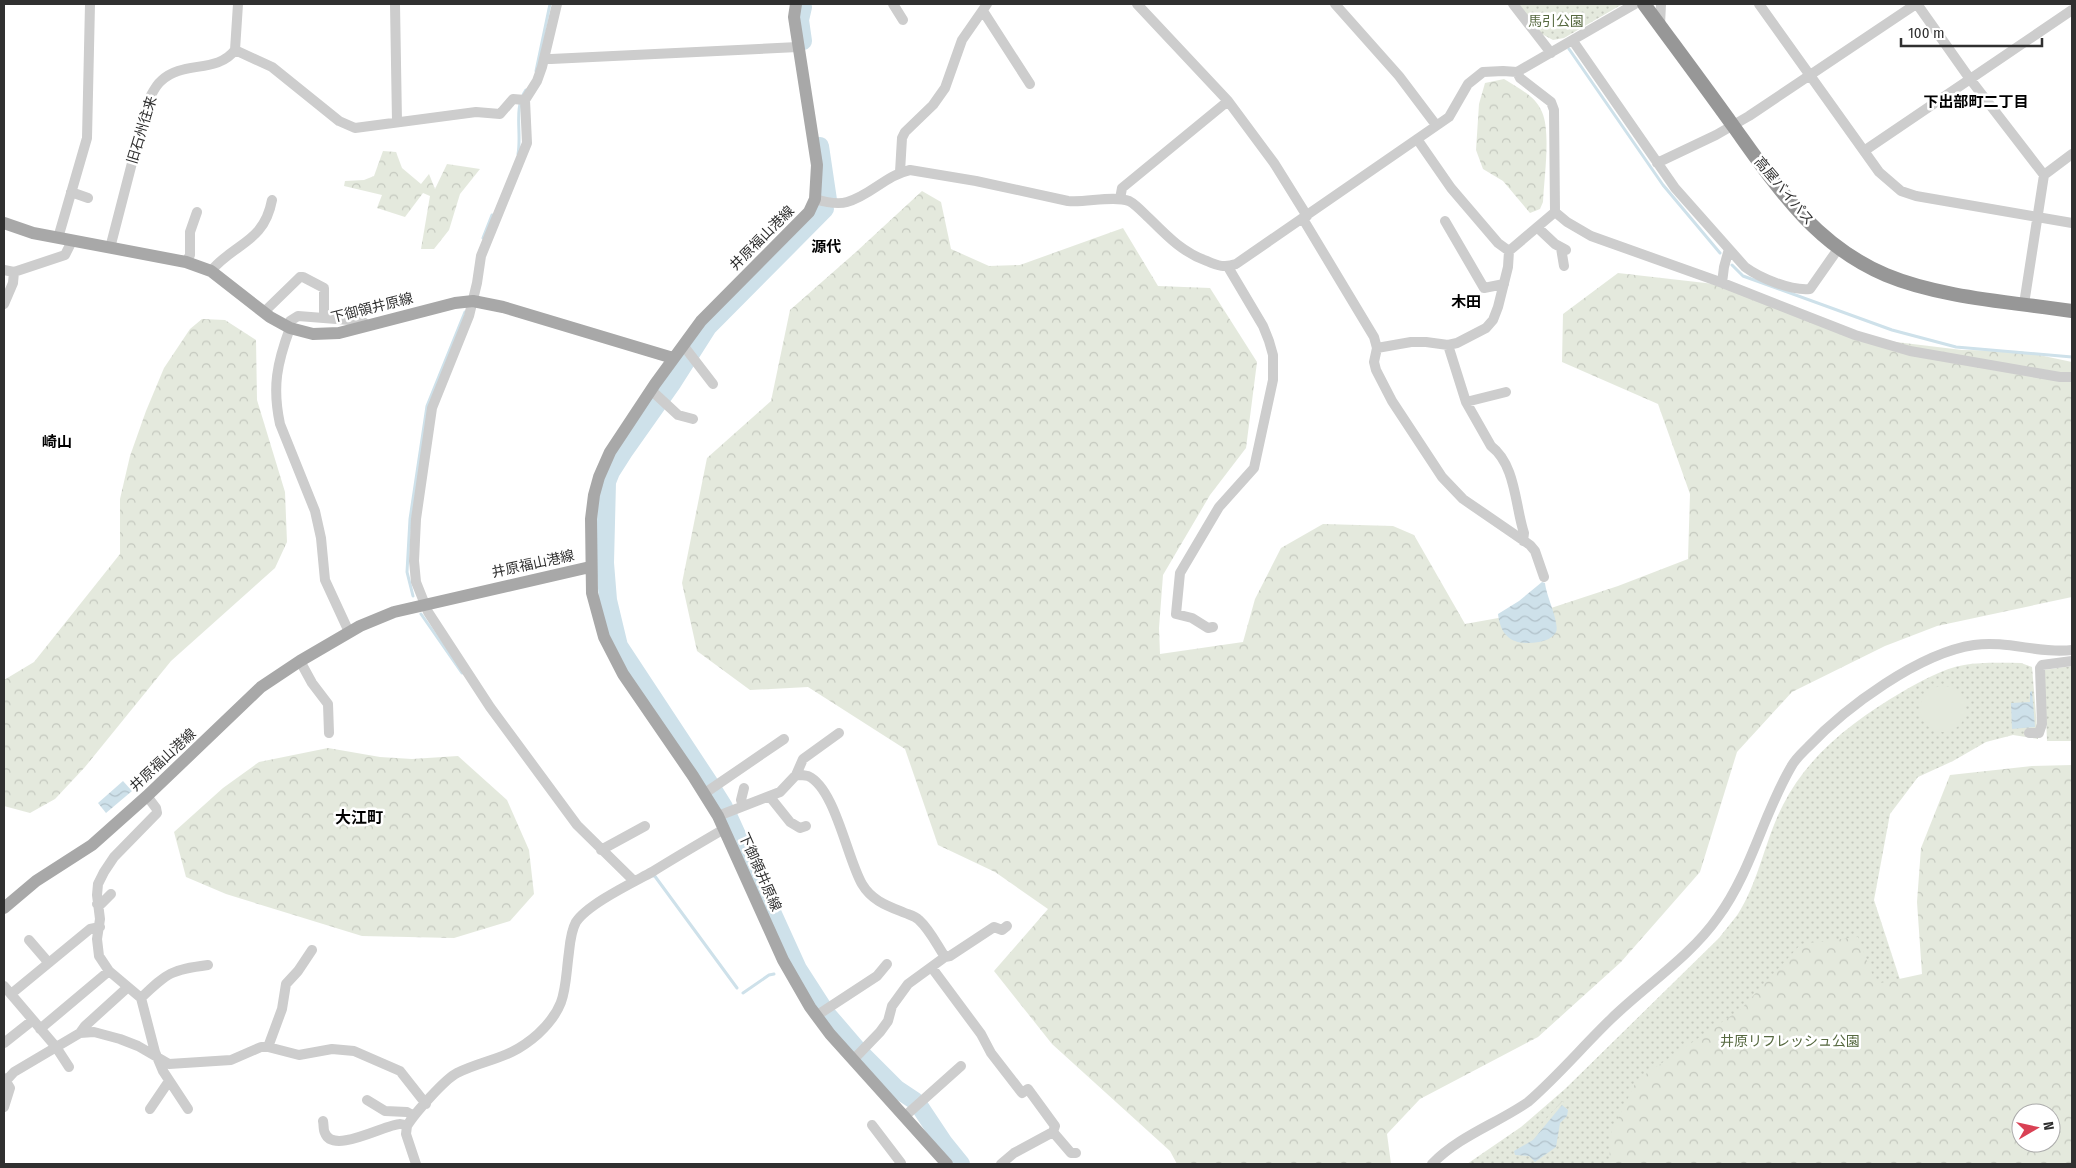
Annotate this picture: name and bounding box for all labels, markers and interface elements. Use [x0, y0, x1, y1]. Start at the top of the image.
park label: 馬引公園 [1528, 13, 1584, 30]
scale bar [1901, 15, 2042, 47]
text: 100 m [1908, 24, 1945, 42]
district label: 下出部町二丁目 [1923, 93, 2029, 111]
street label: 旧石州往来 [124, 94, 160, 166]
street label: 高屋バイパス [1751, 153, 1817, 229]
street label: 井原福山港線 [726, 202, 798, 274]
district label: 源代 [811, 238, 841, 256]
street label: 下御領井原線 [329, 290, 415, 326]
district label: 木田 [1451, 293, 1481, 311]
district label: 崎山 [42, 433, 72, 451]
street label: 井原福山港線 [490, 547, 576, 581]
street label: 井原福山港線 [126, 725, 200, 795]
district label: 大江町 [335, 808, 383, 827]
street label: 下御領井原線 [735, 830, 785, 914]
park label: 井原リフレッシュ公園 [1720, 1033, 1860, 1050]
north arrow [2011, 1103, 2061, 1153]
text: N [2039, 1121, 2057, 1132]

